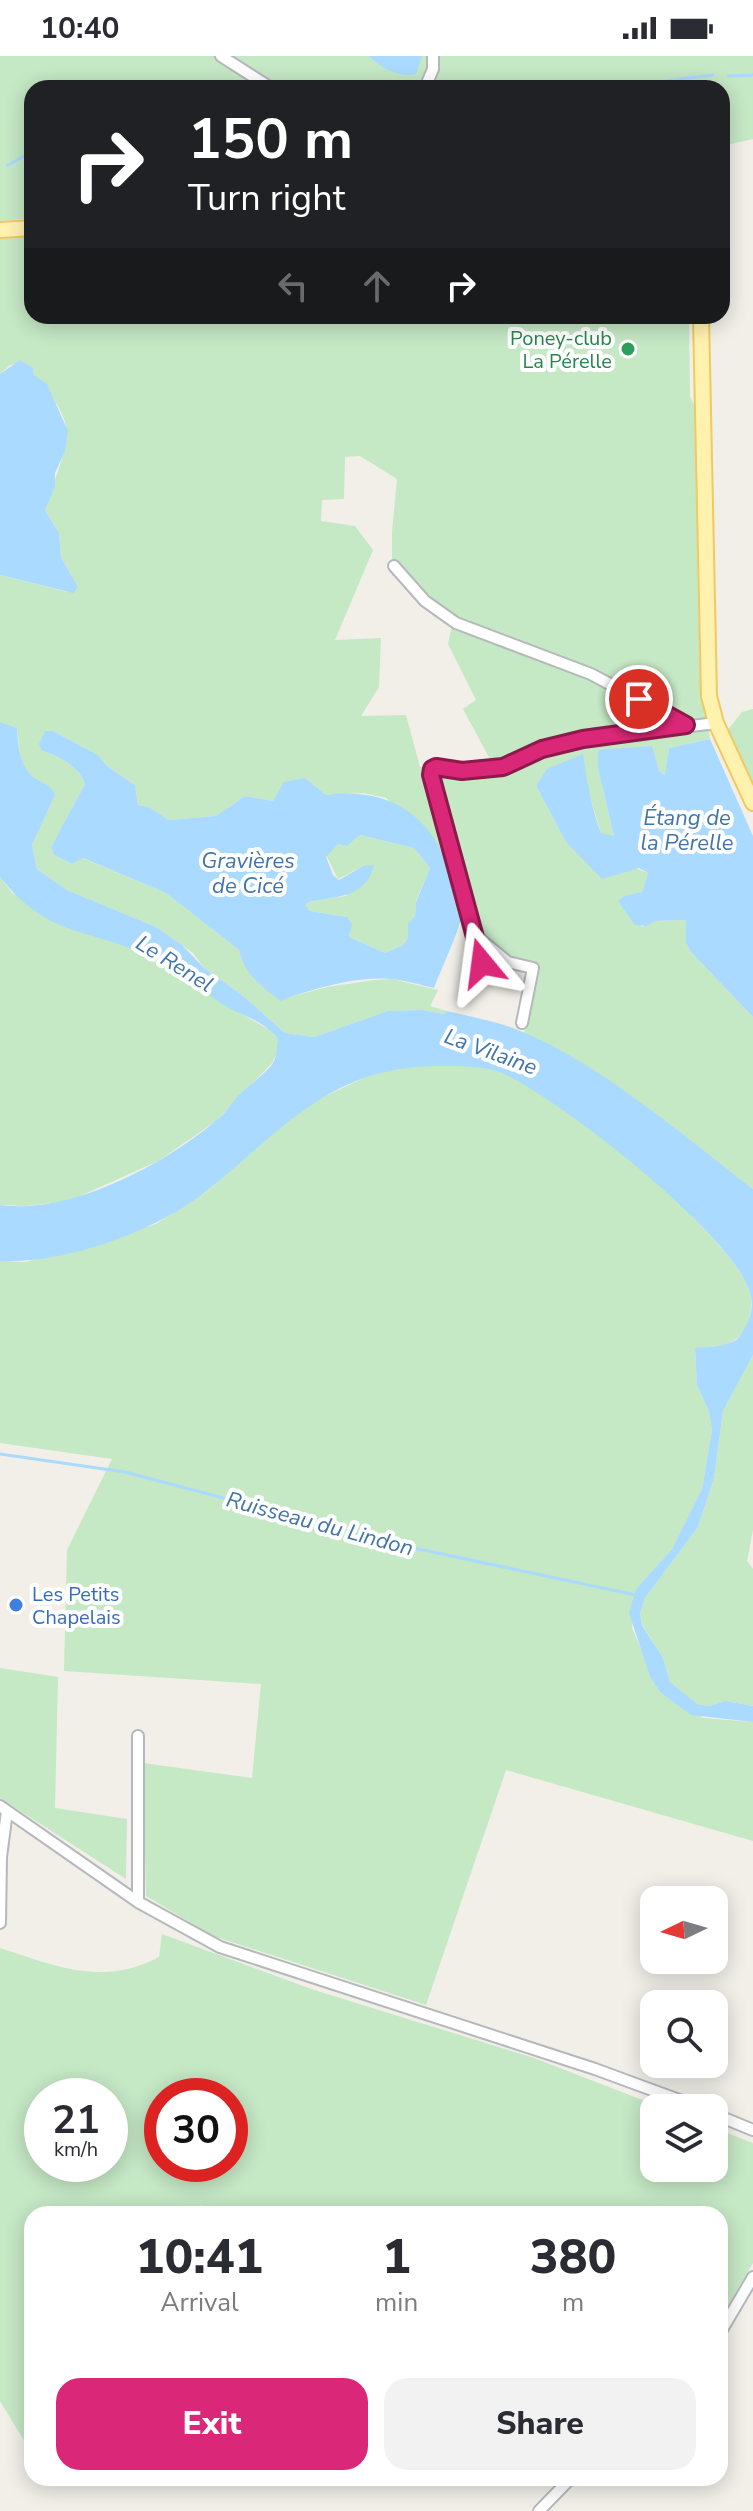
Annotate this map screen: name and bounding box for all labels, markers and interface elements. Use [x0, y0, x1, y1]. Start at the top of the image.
text: 10:40 [40, 8, 119, 49]
text: 150 m [188, 101, 353, 178]
icon: right [56, 112, 160, 216]
text: Turn right [188, 174, 345, 223]
icon: left [271, 264, 315, 308]
icon: ahead [355, 264, 399, 308]
icon: right [439, 264, 483, 308]
place label: Poney-club La Pérelle [510, 325, 612, 375]
marker: Poney-club La Pérelle [619, 340, 637, 358]
pin [605, 665, 673, 733]
icon: arrive [617, 677, 661, 721]
water label: Étang de la Pérelle [640, 803, 734, 858]
water label: Gravières de Cicé [201, 846, 295, 901]
position arrow [440, 921, 524, 1005]
water label: Le Renel [130, 928, 219, 999]
water label: La Vilaine [440, 1021, 542, 1083]
water label: Ruisseau du Lindon [223, 1485, 417, 1563]
place label: Les Petits Chapelais [32, 1581, 121, 1631]
marker: Les Petits Chapelais [7, 1596, 25, 1614]
north arrow [640, 1886, 728, 1974]
map controls [640, 1886, 728, 2182]
button: search [640, 1990, 728, 2078]
speed limit sign: 30 [144, 2078, 248, 2182]
text: 21 [52, 2093, 100, 2147]
button: layers [640, 2094, 728, 2182]
text: km/h [54, 2136, 98, 2163]
text: 10:41 [136, 2224, 263, 2290]
text: 1 [382, 2224, 411, 2290]
text: 380 [530, 2224, 616, 2290]
text: Arrival [160, 2285, 239, 2320]
text: min [375, 2285, 418, 2320]
text: m [562, 2285, 584, 2320]
button: Exit [56, 2378, 368, 2470]
button: Share [384, 2378, 696, 2470]

